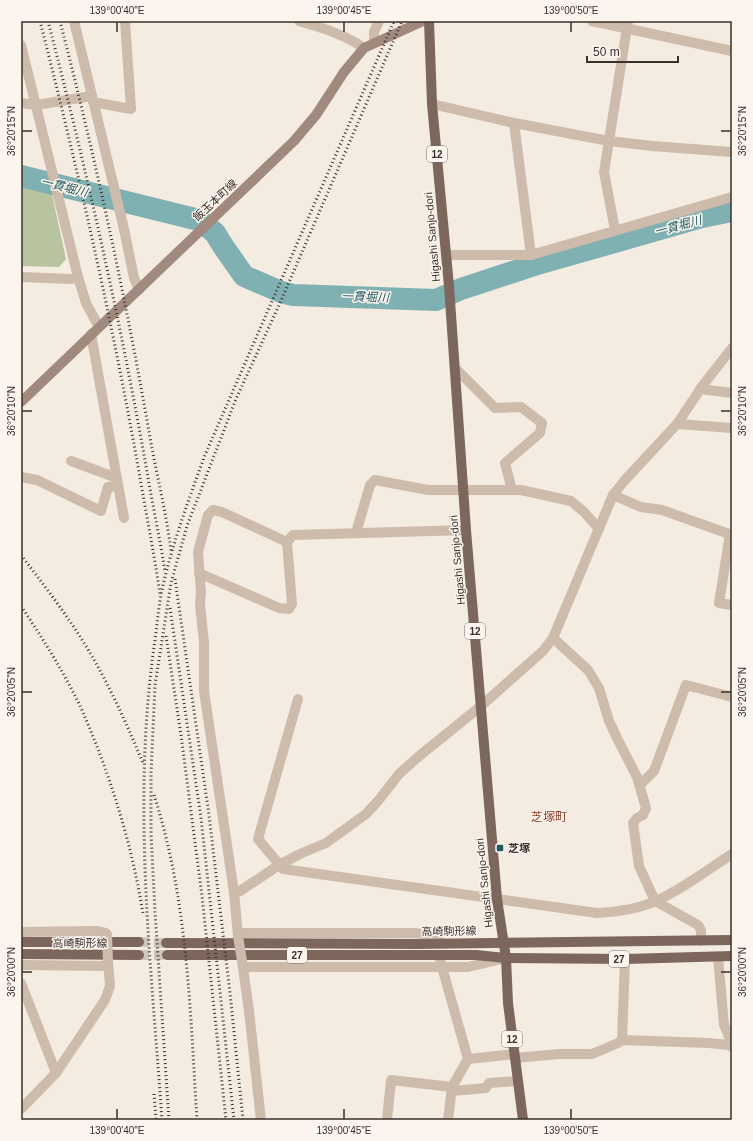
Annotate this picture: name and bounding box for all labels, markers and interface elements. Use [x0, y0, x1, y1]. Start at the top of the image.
text: 139°00'40"E [89, 5, 145, 16]
text: 139°00'45"E [316, 5, 372, 16]
text: 139°00'50"E [543, 5, 599, 16]
scale bar [587, 38, 678, 64]
text: 50 m [593, 45, 620, 59]
text: 36°20'15"N [6, 106, 17, 156]
text: 36°20'15"N [737, 106, 748, 156]
road number: 12 [427, 146, 447, 162]
water label: 一貫堀川 [39, 174, 91, 200]
street label: 飯玉本町線 [191, 177, 239, 223]
street label: Higashi Sanjo-dori [422, 192, 442, 282]
water label: 一貫堀川 [653, 213, 705, 239]
water label: 一貫堀川 [341, 289, 391, 305]
text: 36°20'10"N [6, 386, 17, 436]
text: 36°20'10"N [737, 386, 748, 436]
street label: Higashi Sanjo-dori [447, 515, 467, 605]
road number: 12 [465, 623, 485, 639]
text: 36°20'05"N [6, 667, 17, 717]
text: 36°20'05"N [737, 667, 748, 717]
district label: 芝塚町 [531, 810, 567, 824]
street label: Higashi Sanjo-dori [473, 838, 495, 928]
place label: 芝塚 [508, 842, 531, 854]
marker: 芝塚 [495, 843, 505, 853]
street label: 高崎駒形線 [421, 925, 477, 937]
street label: 高崎駒形線 [53, 937, 108, 949]
text: 36°20'00"N [6, 947, 17, 997]
road number: 27 [287, 947, 307, 963]
text: 36°20'00"N [737, 947, 748, 997]
road number: 27 [609, 951, 629, 967]
road number: 12 [502, 1031, 522, 1047]
text: 139°00'40"E [89, 1125, 145, 1136]
text: 139°00'45"E [316, 1125, 372, 1136]
text: 139°00'50"E [543, 1125, 599, 1136]

